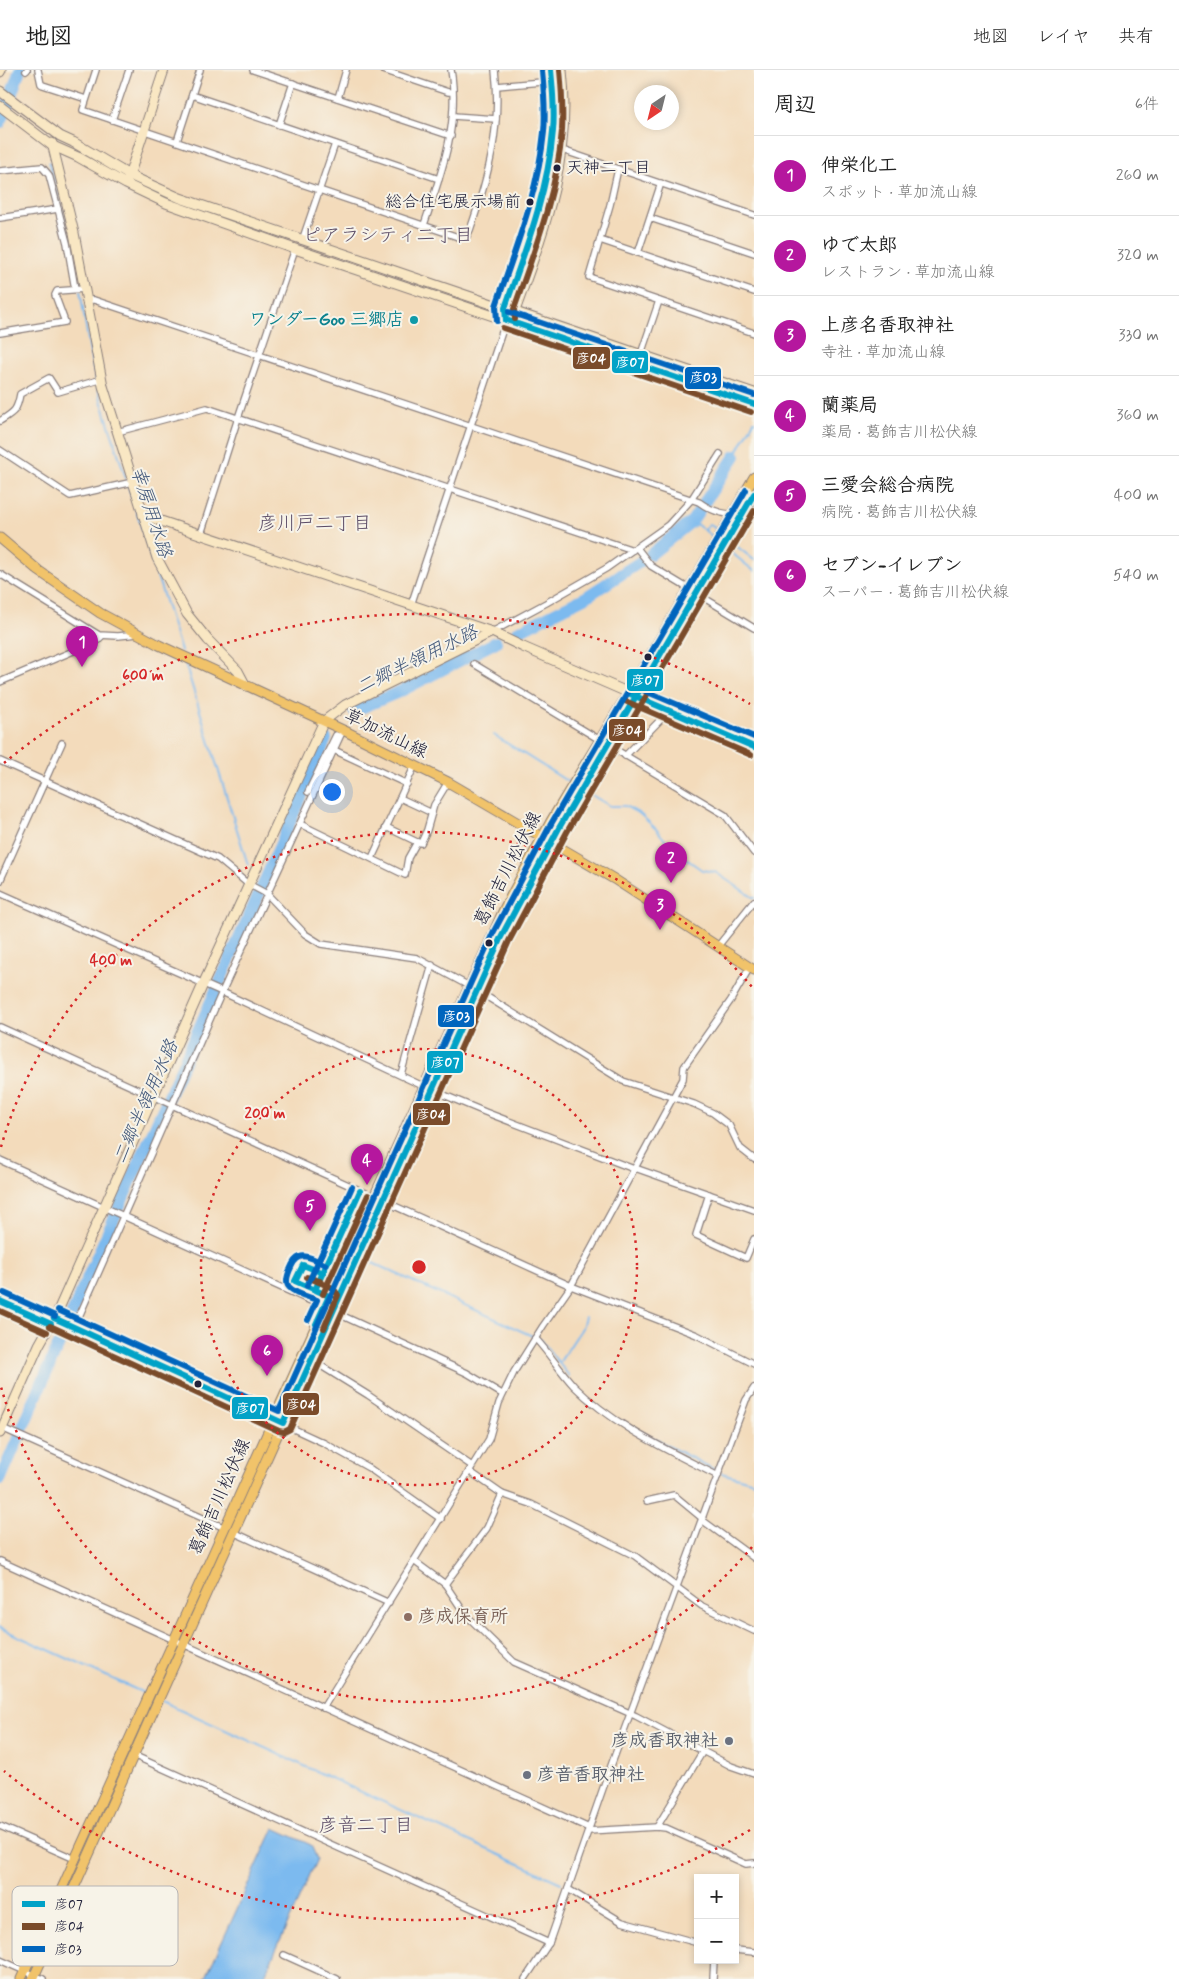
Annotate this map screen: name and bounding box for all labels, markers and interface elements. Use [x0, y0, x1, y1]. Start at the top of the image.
text: 地図 [25, 22, 73, 53]
text: 地図 [973, 25, 1009, 49]
text: レイヤ [1037, 25, 1090, 49]
text: 共有 [1118, 25, 1154, 49]
north arrow [634, 85, 679, 130]
text: 周辺 [774, 91, 816, 119]
text: 6件 [1135, 94, 1159, 115]
text: 伸栄化工 [821, 153, 897, 178]
place label: 天神二丁目 [566, 157, 651, 179]
marker: 天神二丁目 [552, 163, 562, 173]
text: 1 [786, 165, 794, 186]
text: 260 m [1116, 165, 1159, 186]
text: スポット · 草加流山線 [821, 182, 977, 203]
place label: 総合住宅展示場前 [385, 191, 521, 213]
marker: 総合住宅展示場前 [525, 197, 535, 207]
district label: ピアラシティ二丁目 [302, 223, 474, 248]
text: ゆで太郎 [821, 233, 897, 258]
text: 2 [786, 245, 794, 266]
text: 320 m [1117, 245, 1159, 266]
text: レストラン · 草加流山線 [821, 262, 995, 283]
place label: ワンダーGoo 三郷店 [249, 308, 404, 332]
text: 上彦名香取神社 [821, 313, 954, 338]
marker: ワンダーGoo 三郷店 [408, 314, 420, 326]
text: 3 [786, 325, 794, 346]
text: 330 m [1118, 325, 1159, 346]
text: 寺社 · 草加流山線 [821, 342, 945, 363]
line badge: 彦04 [572, 346, 611, 370]
text: 彦04 [576, 350, 607, 368]
line badge: 彦07 [611, 350, 649, 374]
text: 彦07 [616, 354, 644, 372]
line badge: 彦03 [684, 366, 722, 390]
text: 彦03 [689, 369, 717, 387]
text: 蘭薬局 [821, 393, 878, 418]
text: 4 [785, 405, 795, 426]
text: 360 m [1116, 405, 1159, 426]
text: 薬局 · 葛飾吉川松伏線 [821, 422, 977, 443]
water label: 幸房用水路 [124, 463, 178, 562]
text: 三愛会総合病院 [821, 473, 954, 498]
text: 5 [785, 485, 795, 506]
text: 400 m [1114, 485, 1159, 506]
text: 病院 · 葛飾吉川松伏線 [821, 502, 977, 523]
district label: 彦川戸二丁目 [258, 511, 372, 536]
text: セブン-イレブン [821, 553, 963, 578]
text: 6 [786, 565, 794, 586]
text: 540 m [1113, 565, 1159, 586]
text: スーパー · 葛飾吉川松伏線 [821, 582, 1009, 603]
water label: 二郷半領用水路 [352, 619, 483, 700]
pin: 1 [66, 626, 98, 667]
unlabelled marker [643, 652, 653, 662]
text: 600 m [122, 666, 164, 686]
line badge: 彦07 [626, 668, 664, 692]
text: 彦07 [631, 672, 659, 690]
street label: 草加流山線 [340, 703, 432, 765]
line badge: 彦04 [608, 718, 646, 742]
text: 彦04 [612, 722, 643, 740]
your location [319, 779, 345, 805]
street label: 葛飾吉川松伏線 [469, 807, 547, 931]
pin: 2 [655, 842, 687, 883]
pin: 3 [644, 889, 676, 930]
unlabelled marker [484, 938, 494, 948]
text: 400 m [90, 951, 132, 971]
line badge: 彦03 [437, 1004, 475, 1028]
text: 彦03 [442, 1008, 470, 1026]
water label: 二郷半領用水路 [108, 1035, 185, 1168]
line badge: 彦07 [426, 1050, 464, 1074]
text: 彦07 [431, 1054, 459, 1072]
line badge: 彦04 [412, 1102, 451, 1126]
text: 200 m [245, 1104, 286, 1124]
text: 彦04 [416, 1106, 447, 1124]
pin: 4 [351, 1144, 383, 1185]
pin: 5 [294, 1190, 326, 1231]
centre of rings [410, 1258, 428, 1276]
pin: 6 [251, 1335, 283, 1376]
unlabelled marker [193, 1379, 203, 1389]
line badge: 彦04 [282, 1392, 320, 1416]
line badge: 彦07 [231, 1396, 269, 1420]
text: 彦04 [286, 1396, 317, 1414]
text: 彦07 [236, 1400, 264, 1418]
street label: 葛飾吉川松伏線 [183, 1435, 257, 1559]
place label: 彦成保育所 [418, 1605, 508, 1629]
marker: 彦成保育所 [402, 1611, 414, 1623]
place label: 彦成香取神社 [611, 1729, 719, 1753]
marker: 彦成香取神社 [723, 1735, 735, 1747]
place label: 彦音香取神社 [537, 1763, 645, 1787]
marker: 彦音香取神社 [521, 1769, 533, 1781]
district label: 彦音二丁目 [318, 1813, 414, 1838]
map controls [694, 1874, 739, 1964]
button: + [694, 1874, 739, 1919]
legend [12, 1886, 178, 1966]
text: 彦07 [54, 1896, 83, 1914]
text: 彦04 [54, 1918, 85, 1936]
button: − [694, 1919, 739, 1964]
text: 彦03 [54, 1941, 82, 1959]

